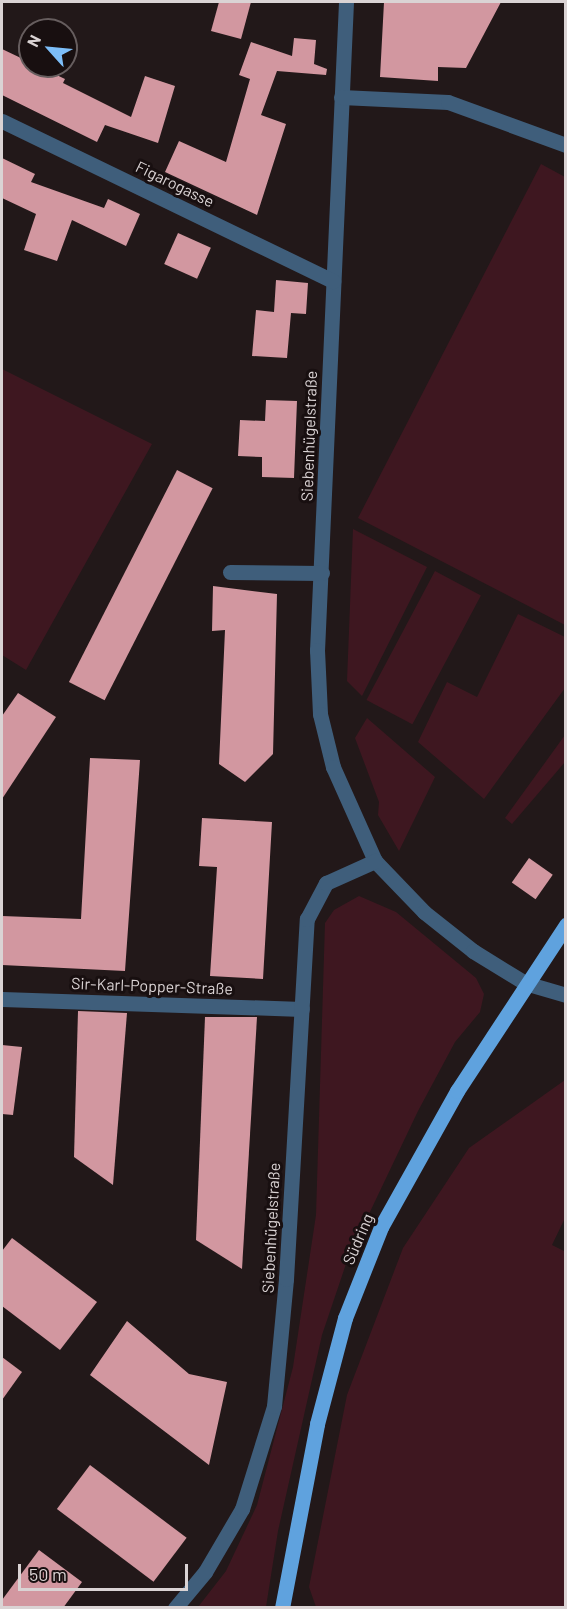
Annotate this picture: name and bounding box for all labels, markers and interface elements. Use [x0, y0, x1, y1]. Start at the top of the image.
north arrow [18, 18, 78, 78]
text: N [22, 31, 44, 50]
street label: Figarogasse [133, 157, 217, 211]
street label: Siebenhügelstraße [297, 370, 321, 502]
street label: Sir-Karl-Popper-Straße [71, 974, 233, 998]
street label: Siebenhügelstraße [258, 1162, 284, 1294]
street label: Südring [339, 1210, 377, 1268]
scale bar [21, 1552, 190, 1590]
text: 50 m [29, 1563, 67, 1585]

